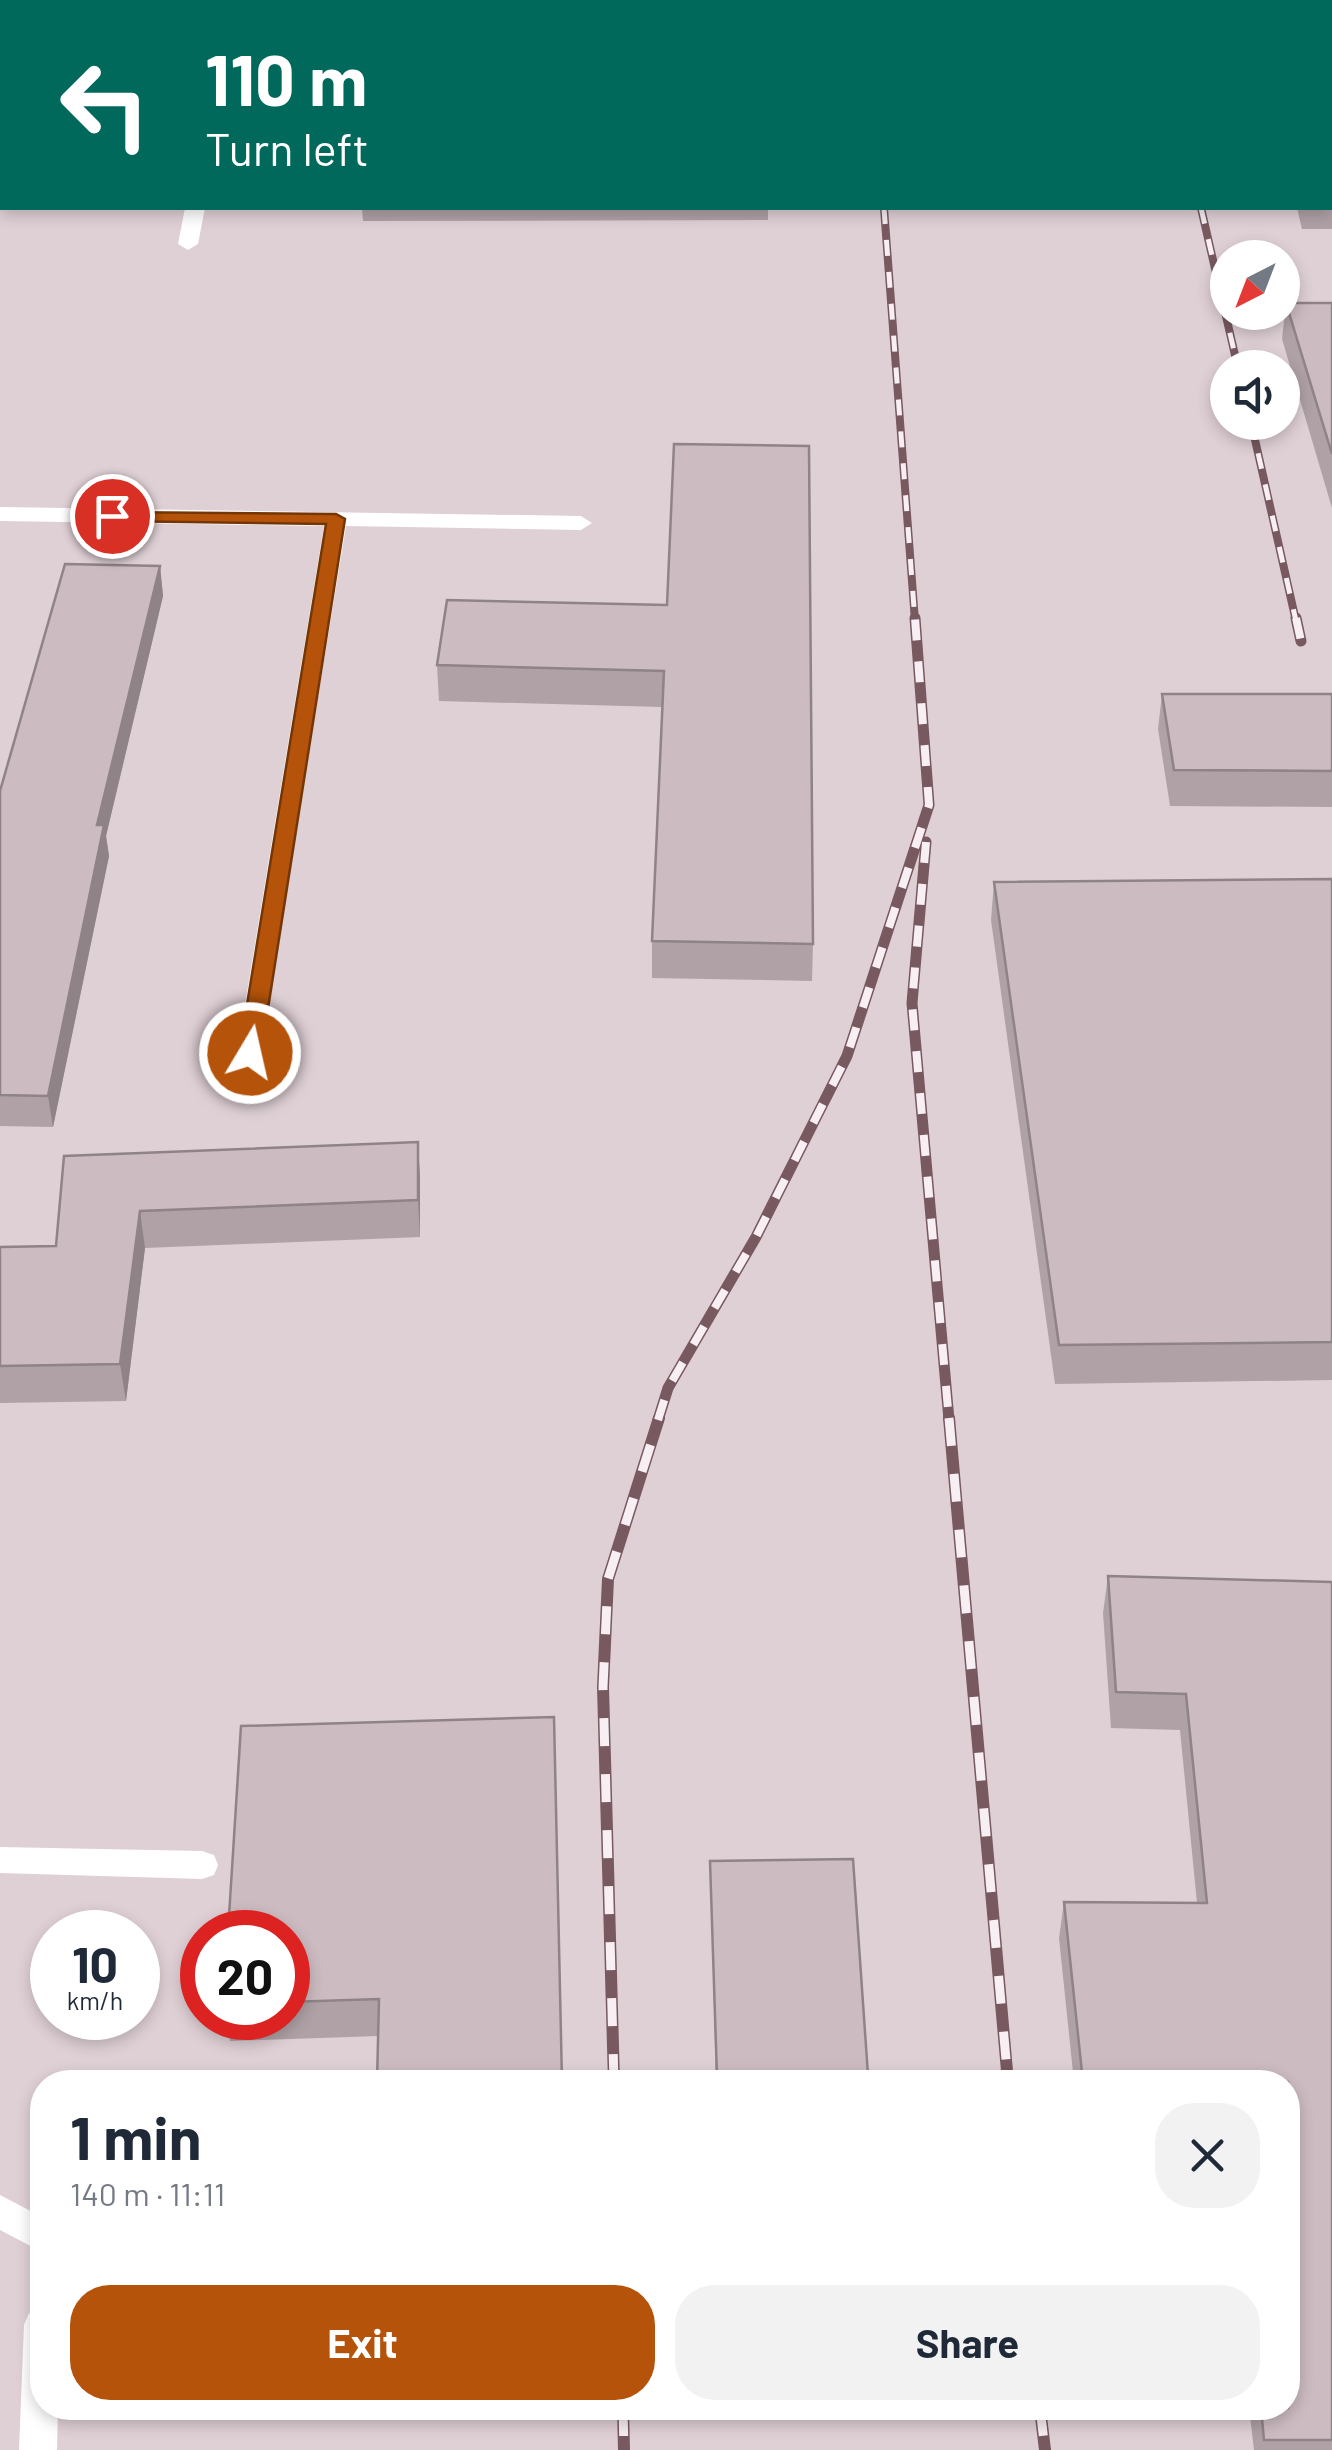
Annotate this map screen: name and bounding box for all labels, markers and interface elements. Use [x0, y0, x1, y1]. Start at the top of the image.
text: 110 m [205, 36, 367, 120]
icon: left [40, 40, 170, 170]
text: Turn left [205, 121, 369, 175]
north arrow [1210, 240, 1300, 330]
map controls [1210, 240, 1300, 440]
button: sound [1210, 350, 1300, 440]
pin [70, 474, 155, 559]
icon: arrive [85, 489, 140, 544]
position arrow [198, 1001, 302, 1105]
speed limit sign: 20 [180, 1910, 310, 2040]
text: 10 [72, 1933, 118, 1993]
text: km/h [67, 1985, 123, 2015]
text: 1 min [70, 2100, 201, 2172]
button: close [1155, 2103, 1260, 2208]
text: 140 m · 11:11 [70, 2174, 225, 2212]
button: Exit [70, 2285, 655, 2400]
button: Share [675, 2285, 1260, 2400]

